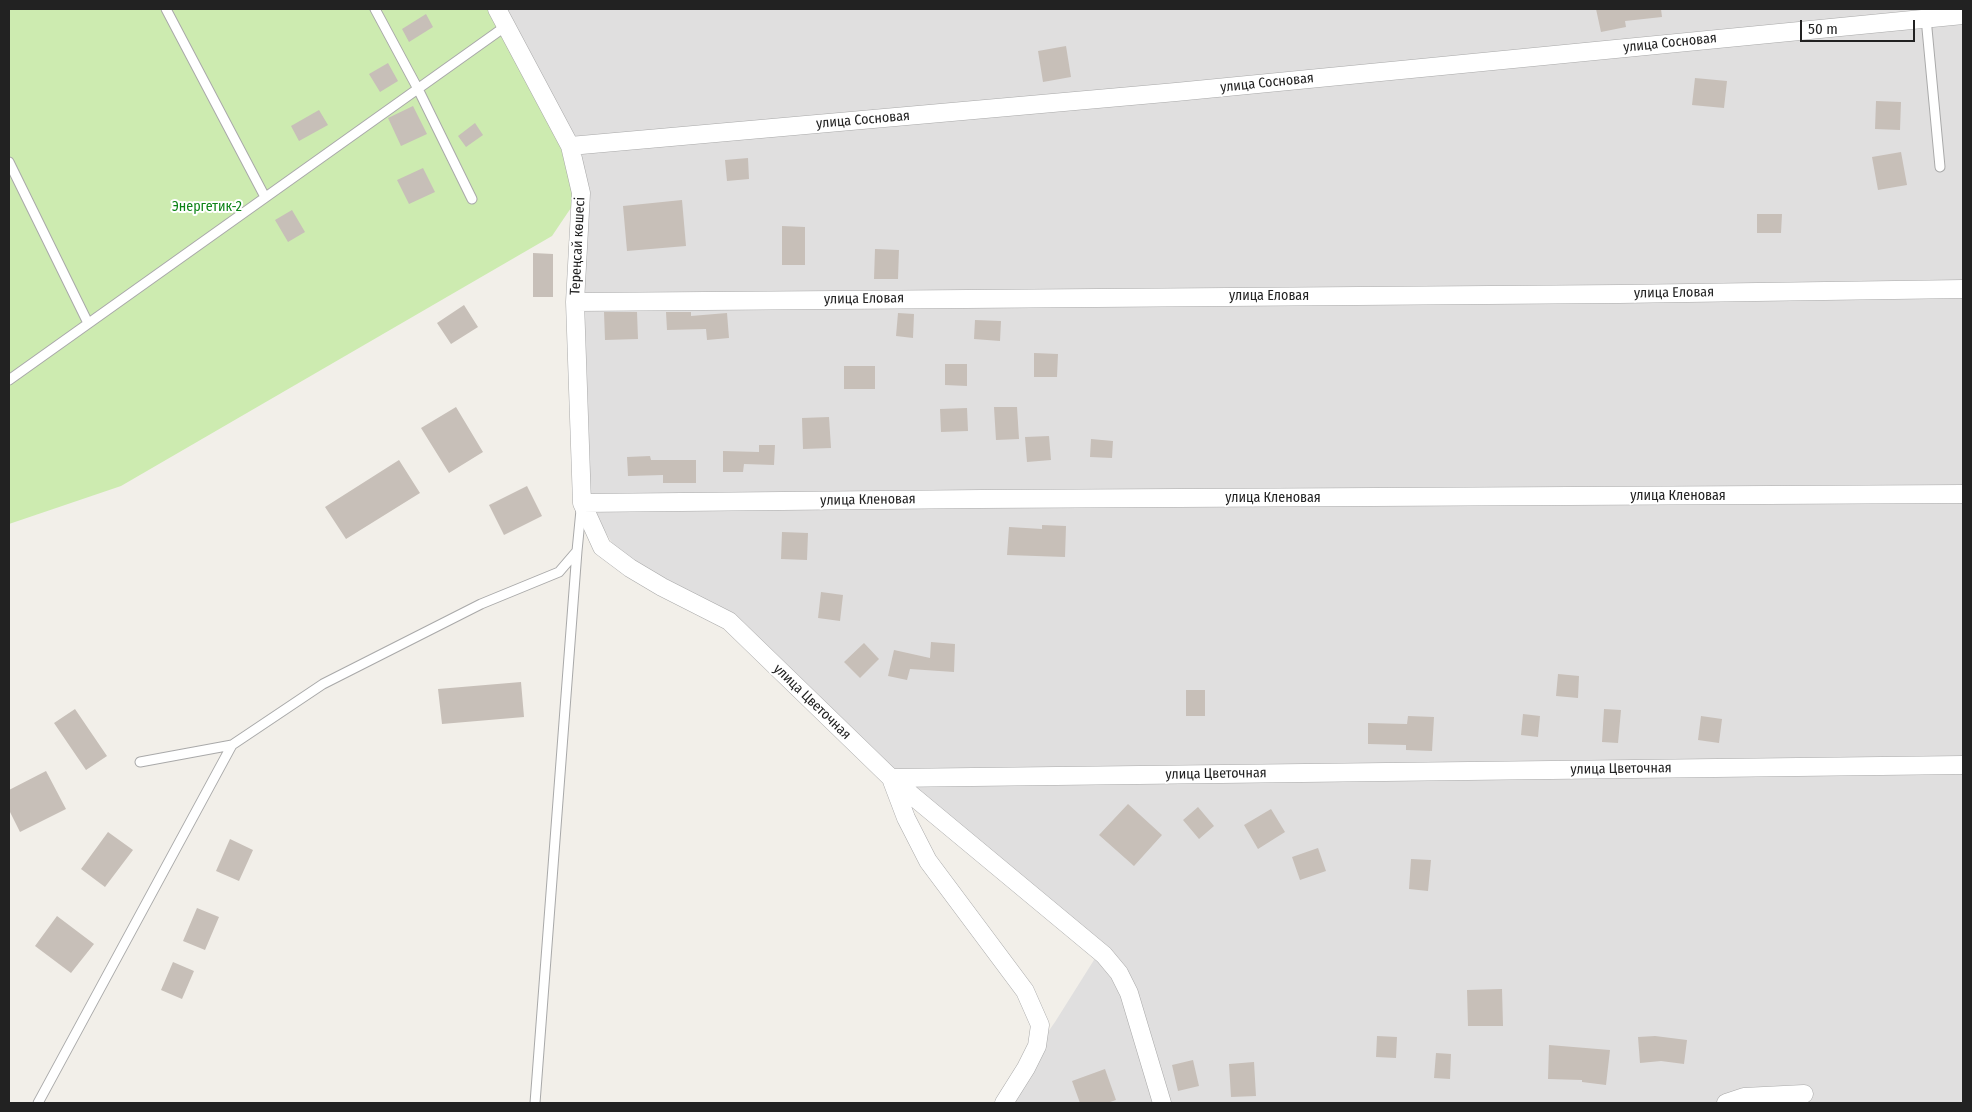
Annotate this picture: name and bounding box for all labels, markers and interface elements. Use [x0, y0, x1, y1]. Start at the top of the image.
scale bar [1802, 10, 1917, 42]
text: 50 m [1808, 20, 1838, 38]
street label: улица Сосновая [1622, 30, 1718, 56]
street label: улица Сосновая [1219, 70, 1315, 96]
street label: улица Сосновая [815, 108, 911, 132]
street label: Тереңсай көшесі [567, 197, 589, 295]
park label: Энергетик-2 [172, 199, 242, 215]
street label: улица Еловая [1634, 284, 1714, 302]
street label: улица Еловая [1229, 288, 1309, 304]
street label: улица Еловая [824, 290, 904, 308]
street label: улица Кленовая [1630, 488, 1726, 504]
street label: улица Кленовая [1225, 490, 1321, 506]
street label: улица Кленовая [820, 491, 916, 509]
street label: улица Цветочная [770, 661, 854, 743]
street label: улица Цветочная [1570, 760, 1672, 778]
street label: улица Цветочная [1165, 765, 1267, 783]

